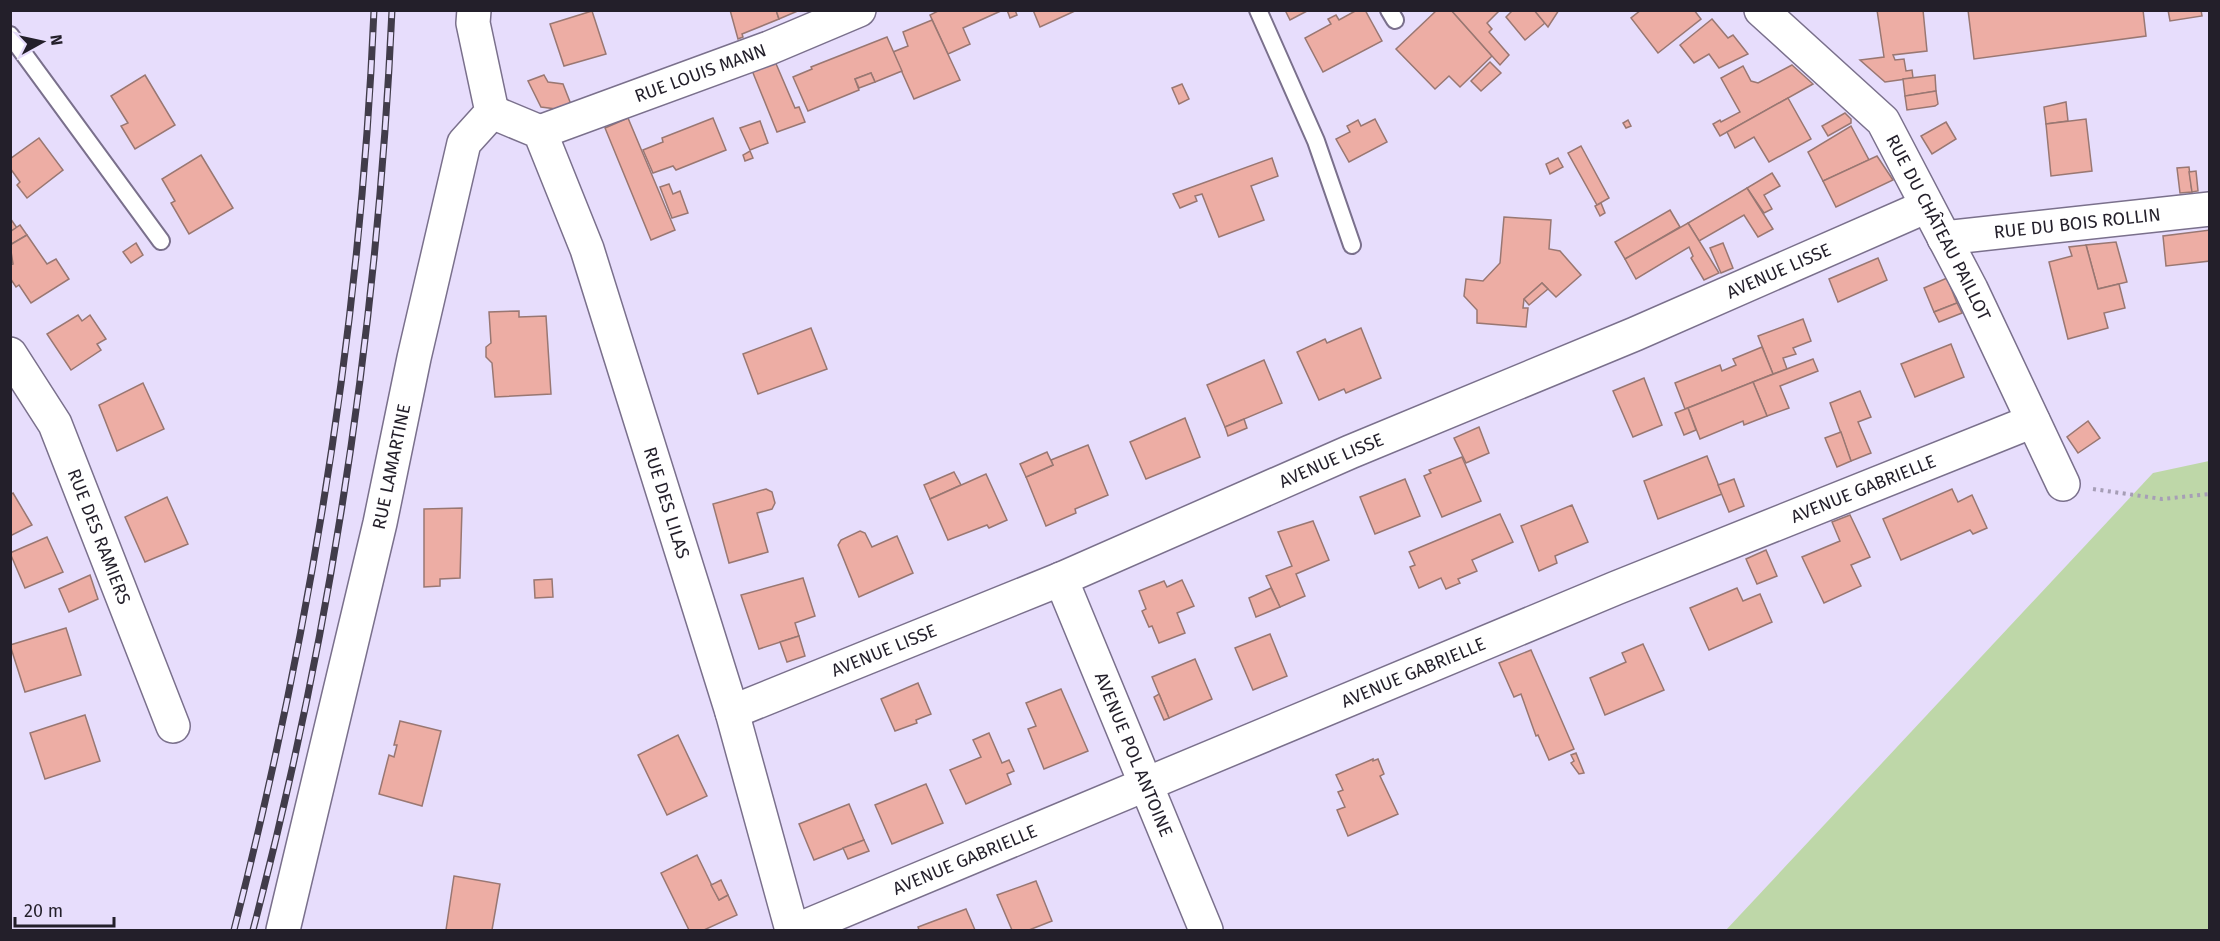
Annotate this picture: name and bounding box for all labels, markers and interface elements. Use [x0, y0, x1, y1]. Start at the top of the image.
north arrow [12, 12, 72, 72]
text: N [46, 33, 67, 47]
street label: RUE LOUIS MANN [632, 39, 769, 107]
street label: RUE DU CHÂTEAU PAILLOT [1881, 131, 1996, 325]
street label: RUE DU BOIS ROLLIN [1993, 203, 2162, 243]
street label: AVENUE LISSE [1723, 238, 1834, 303]
street label: RUE LAMARTINE [368, 402, 415, 532]
street label: AVENUE LISSE [1276, 428, 1387, 493]
street label: RUE DES LILAS [639, 444, 694, 562]
street label: AVENUE GABRIELLE [1788, 450, 1939, 528]
street label: RUE DES RAMIERS [63, 466, 135, 608]
street label: AVENUE LISSE [828, 619, 940, 682]
street label: AVENUE GABRIELLE [1338, 633, 1489, 712]
street label: AVENUE POL ANTOINE [1090, 669, 1177, 840]
street label: AVENUE GABRIELLE [889, 820, 1040, 900]
scale bar [15, 890, 114, 928]
text: 20 m [24, 900, 63, 922]

